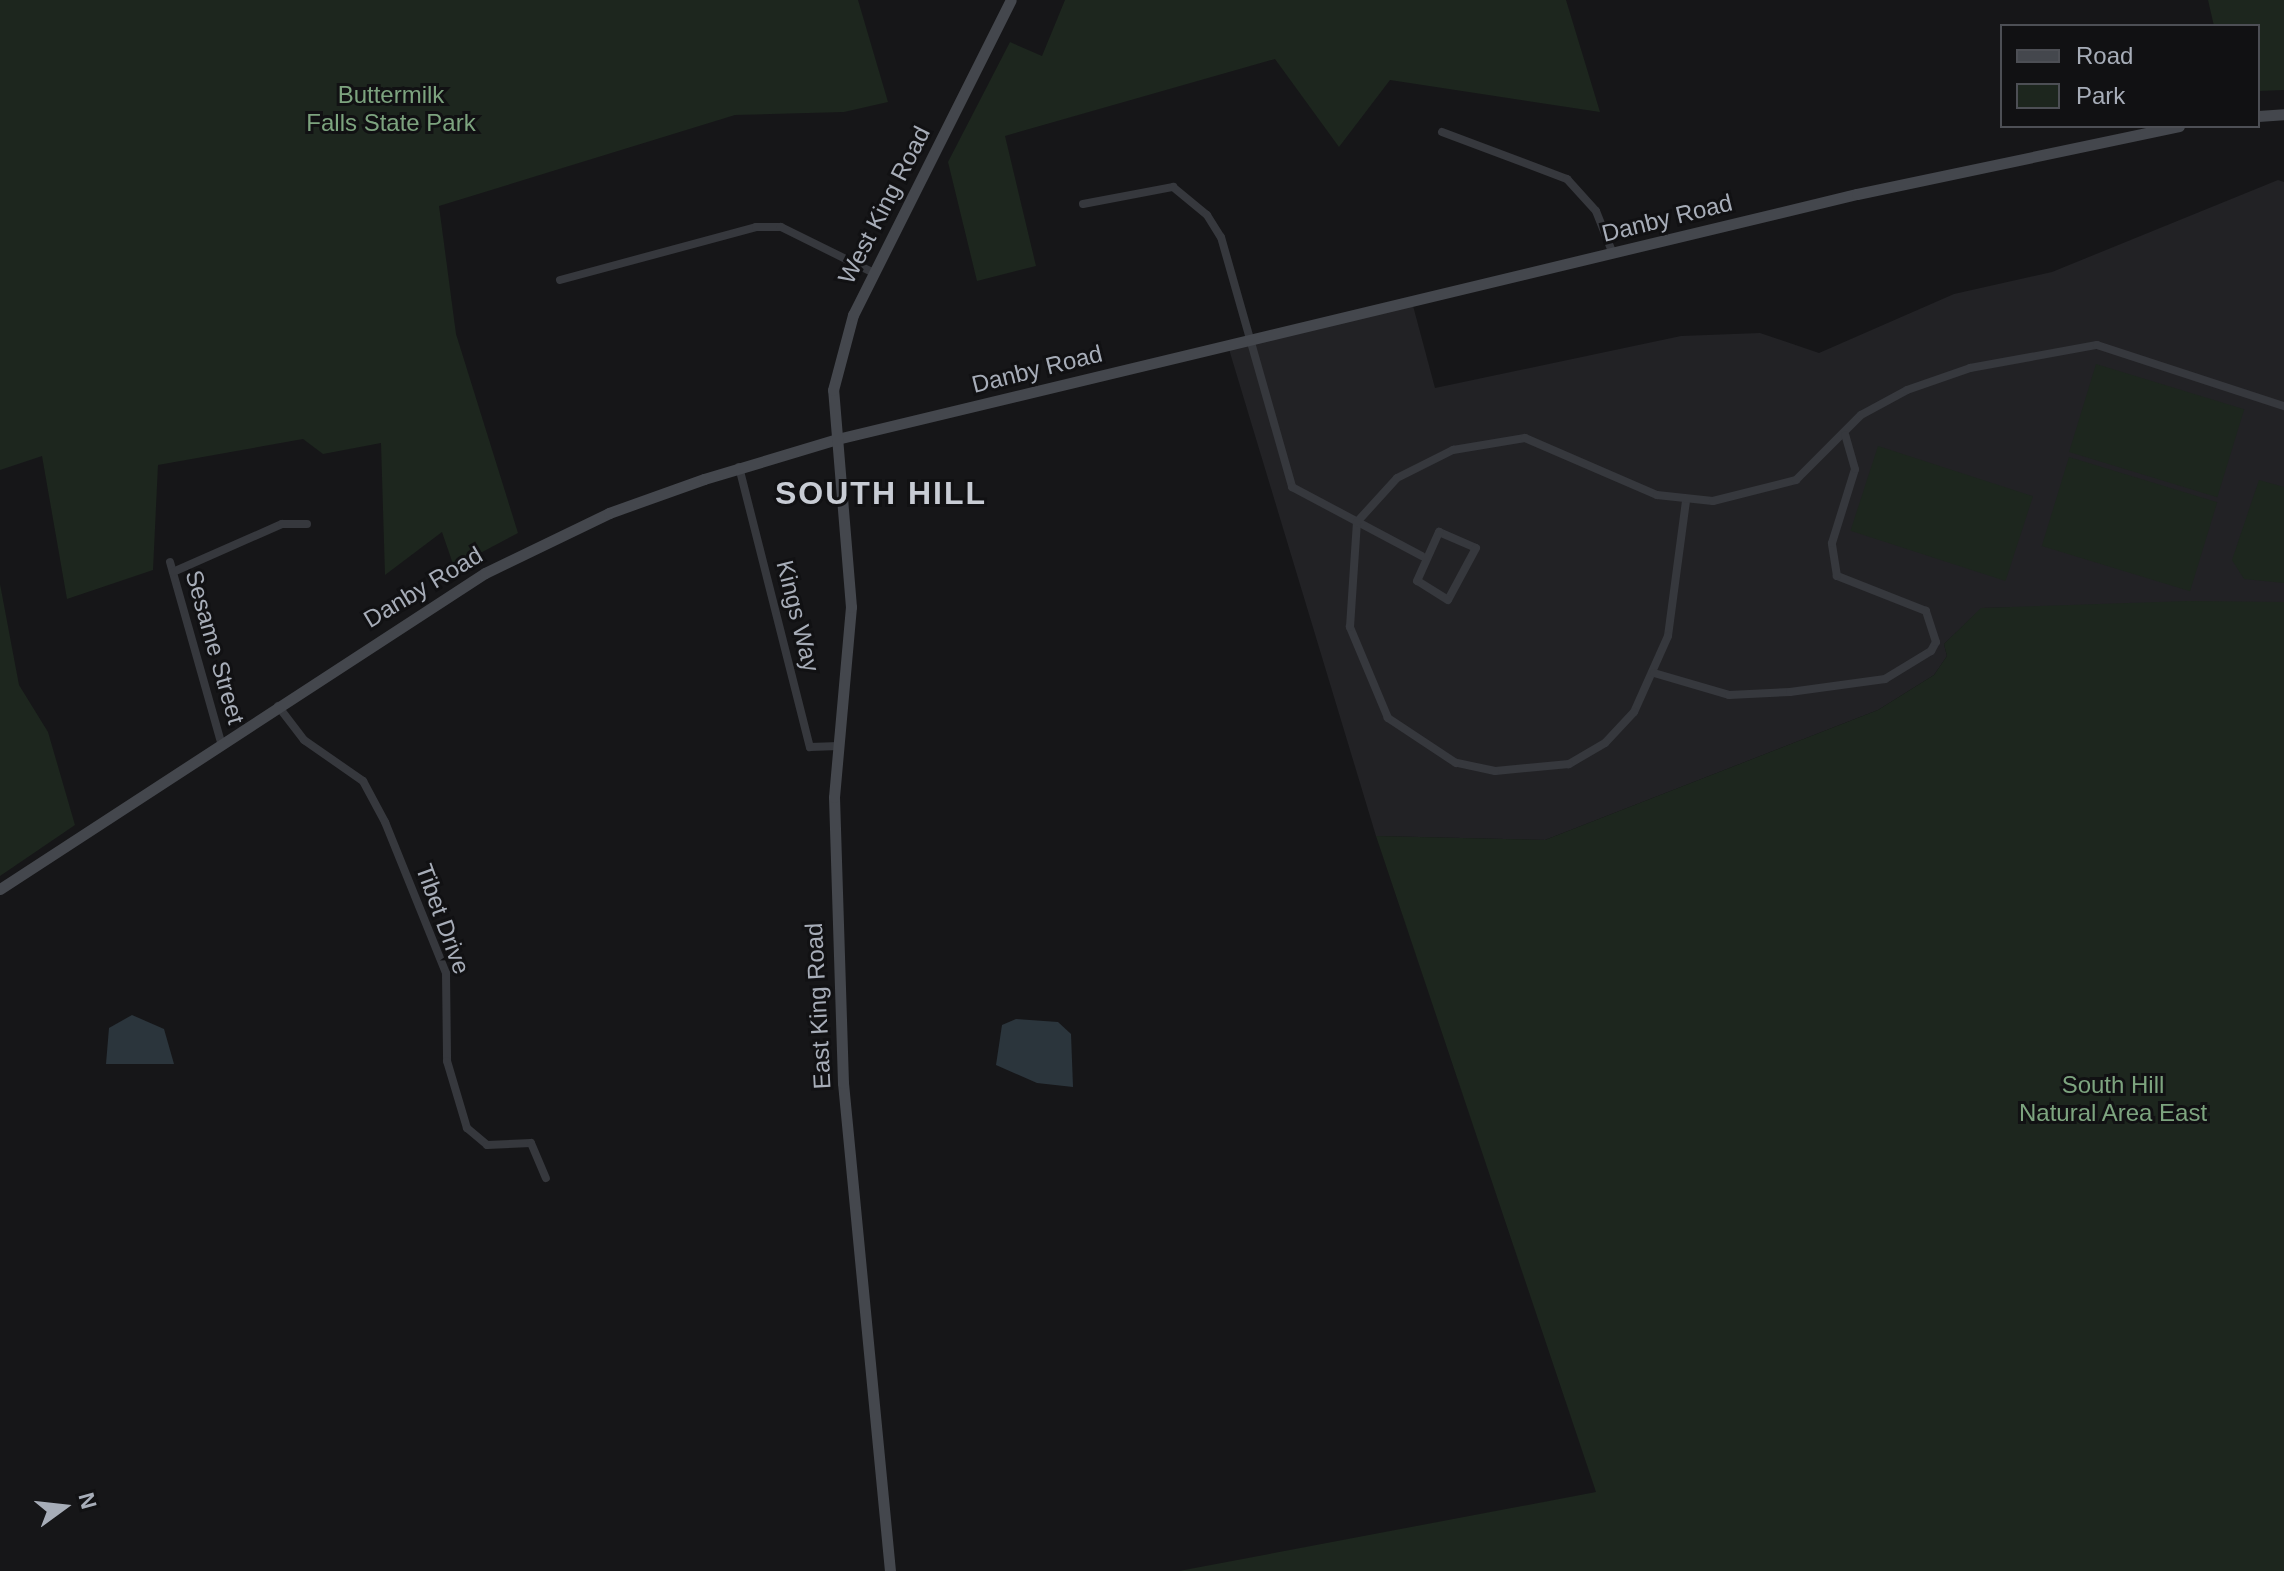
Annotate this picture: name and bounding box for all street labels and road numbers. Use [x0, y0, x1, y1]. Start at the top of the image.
street label: West King Road [832, 121, 936, 289]
street label: Danby Road [1599, 188, 1735, 248]
street label: Danby Road [969, 339, 1105, 399]
street label: Danby Road [358, 540, 488, 634]
street label: Kings Way [770, 557, 826, 675]
street label: Sesame Street [179, 567, 251, 727]
street label: Tibet Drive [410, 860, 476, 978]
street label: East King Road [799, 922, 837, 1090]

